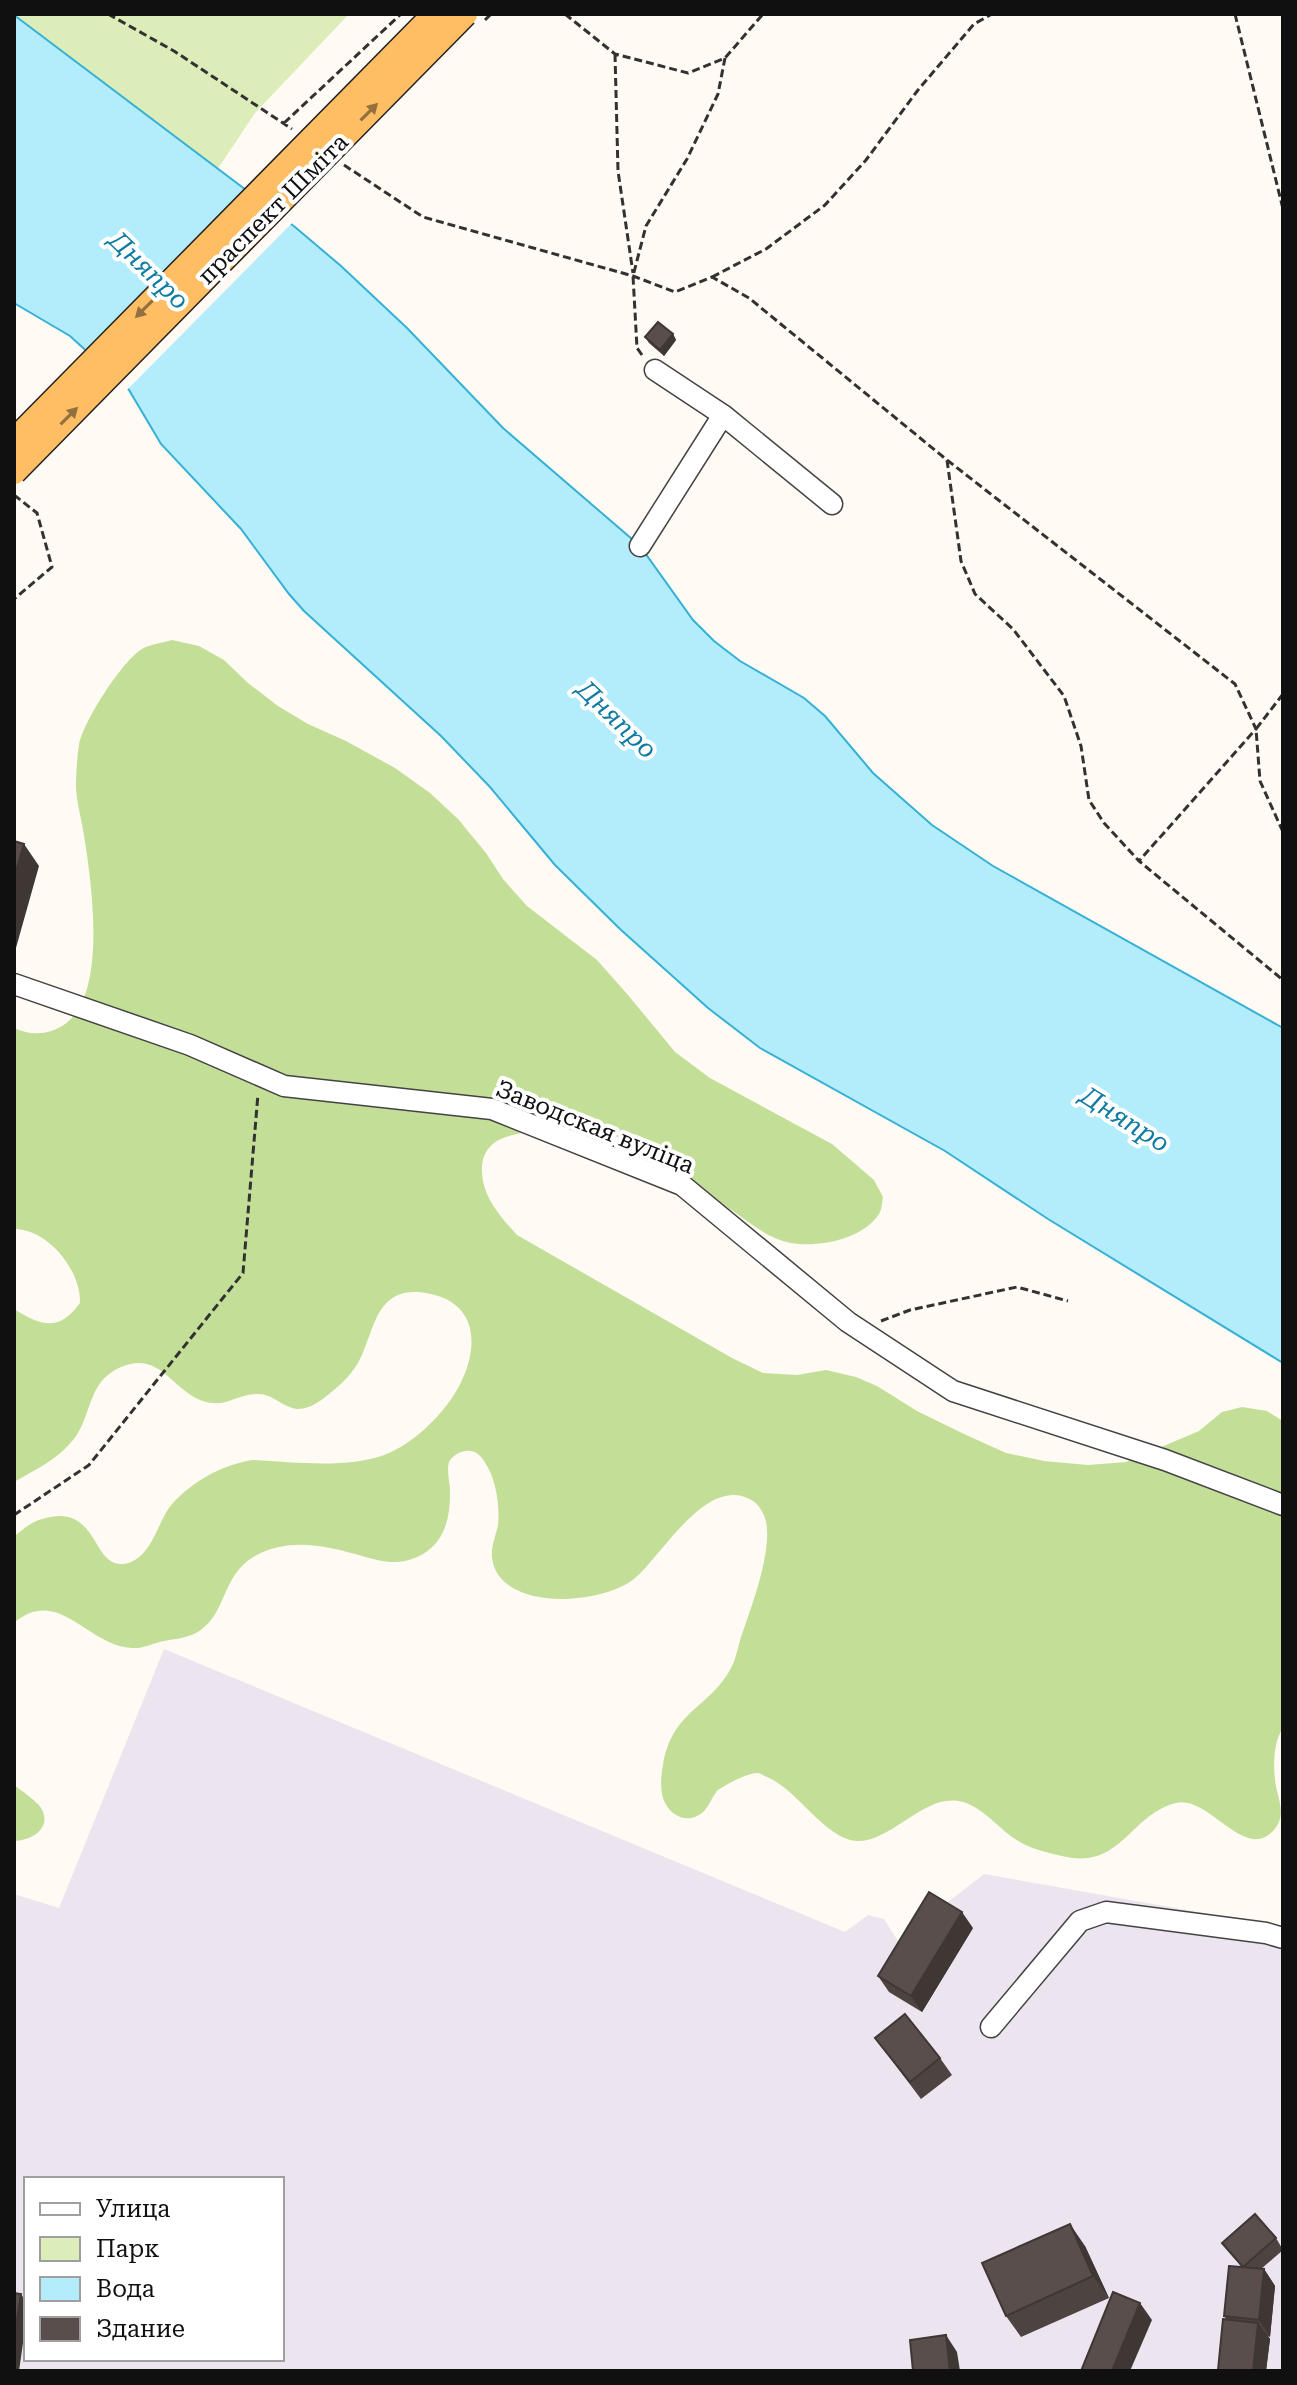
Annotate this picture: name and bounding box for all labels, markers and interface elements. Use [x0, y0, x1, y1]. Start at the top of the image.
one-way arrow [359, 103, 378, 122]
street label: праспект Шміта [192, 128, 354, 290]
water label: Дняпро [101, 223, 195, 315]
one-way arrow [135, 299, 154, 318]
one-way arrow [59, 407, 78, 426]
water label: Дняпро [569, 672, 663, 764]
street label: Заводская вуліца [492, 1074, 698, 1180]
water label: Дняпро [1073, 1079, 1175, 1158]
legend [24, 2177, 284, 2361]
text: Улица [96, 2195, 170, 2223]
text: Парк [96, 2235, 159, 2263]
text: Вода [96, 2275, 155, 2303]
text: Здание [96, 2315, 185, 2343]

